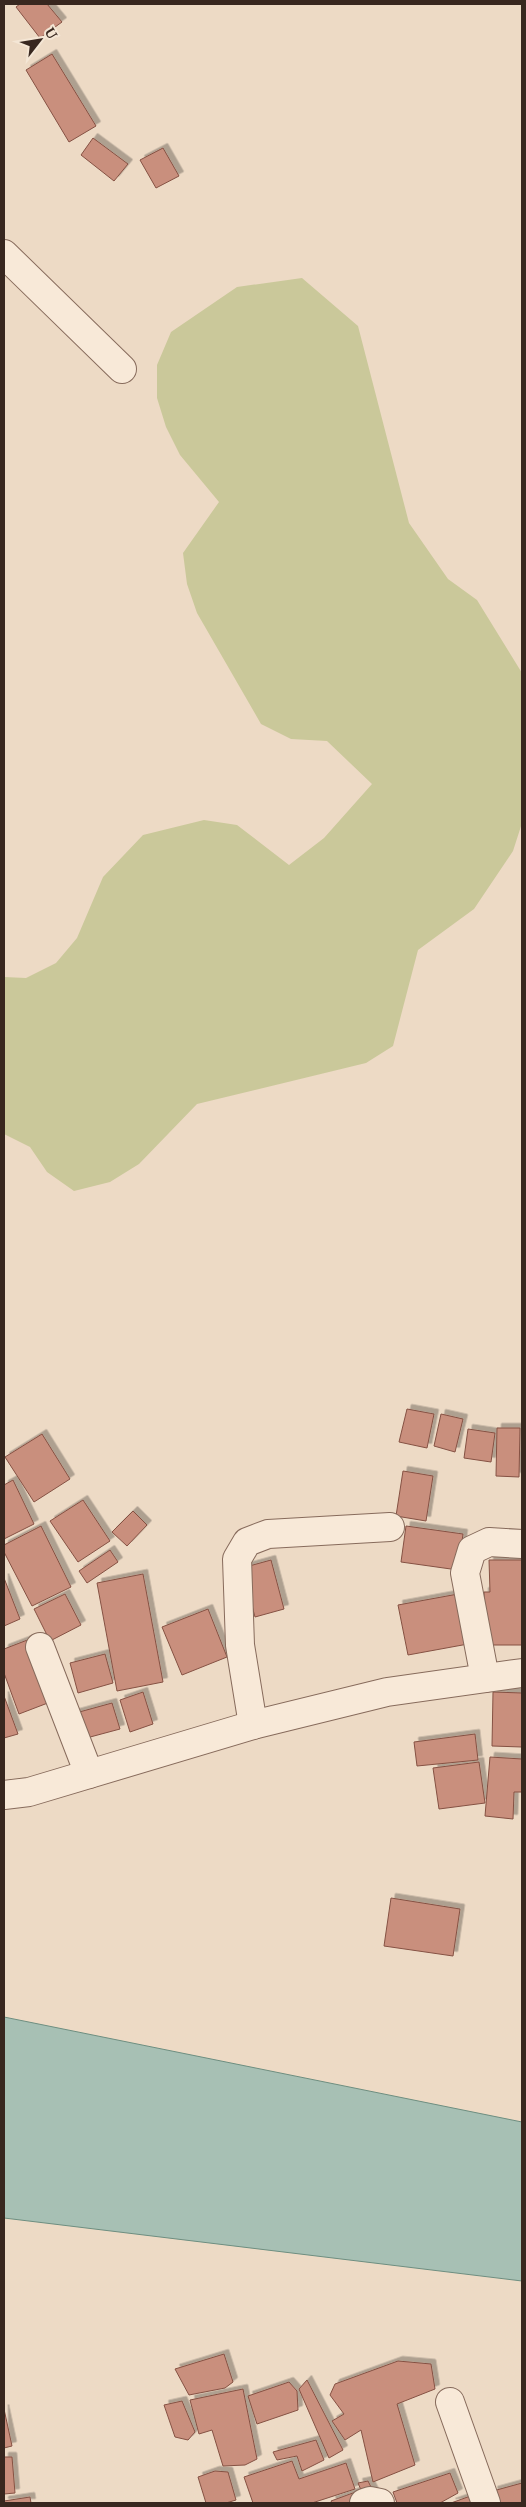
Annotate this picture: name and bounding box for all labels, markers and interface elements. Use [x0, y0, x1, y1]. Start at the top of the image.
north arrow [15, 15, 65, 65]
text: U [41, 24, 62, 42]

